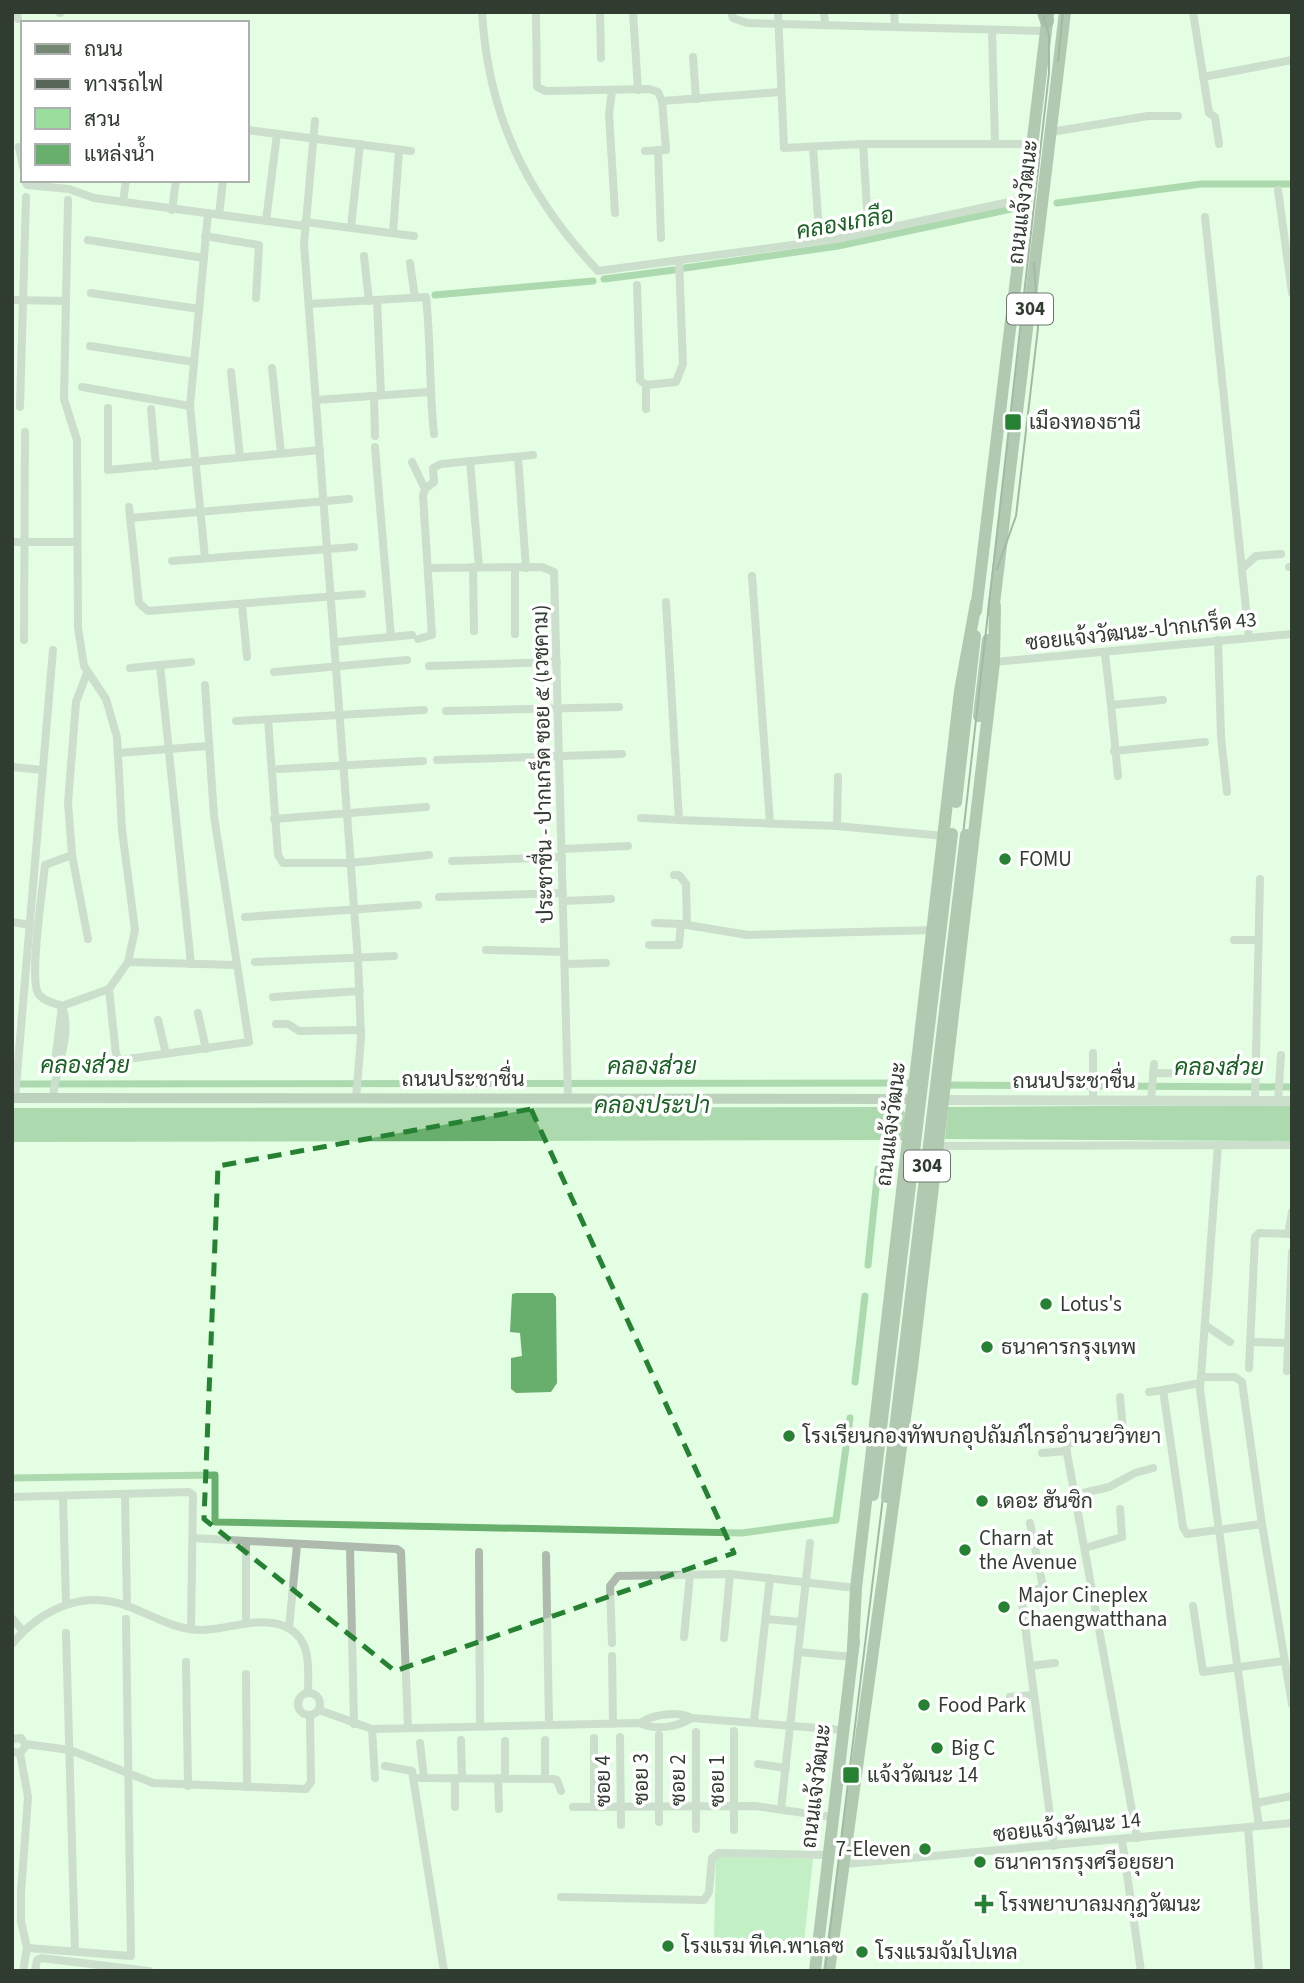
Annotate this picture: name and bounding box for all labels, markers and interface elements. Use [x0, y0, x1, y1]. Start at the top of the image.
legend [21, 21, 248, 182]
text: ถนน [84, 34, 123, 64]
text: ทางรถไฟ [84, 69, 163, 99]
text: สวน [84, 104, 120, 134]
text: แหล่งน้ำ [84, 136, 155, 169]
street label: ถนนแจ้งวัฒนะ [1000, 138, 1046, 266]
water label: คลองเกลือ [794, 198, 896, 248]
road number: 304 [1007, 294, 1053, 324]
place label: เมืองทองธานี [1029, 407, 1141, 437]
marker: เมืองทองธานี [1003, 412, 1023, 432]
street label: ประชาชื่น - ปากเกร็ด ซอย ๕ (เวชคาม) [520, 604, 561, 924]
street label: ซอยแจ้งวัฒนะ-ปากเกร็ด 43 [1024, 604, 1258, 658]
place label: FOMU [1019, 844, 1072, 874]
marker: FOMU [997, 851, 1013, 867]
water label: คลองส่วย [40, 1049, 130, 1082]
water label: คลองส่วย [607, 1050, 697, 1083]
water label: คลองส่วย [1174, 1051, 1264, 1084]
street label: ถนนประชาชื่น [401, 1059, 525, 1094]
street label: ถนนแจ้งวัฒนะ [868, 1060, 914, 1188]
street label: ถนนประชาชื่น [1012, 1061, 1136, 1096]
water label: คลองประปา [594, 1089, 710, 1122]
road number: 304 [904, 1150, 950, 1182]
place label: Lotus's [1060, 1289, 1122, 1319]
marker: Lotus's [1038, 1296, 1054, 1312]
place label: ธนาคารกรุงเทพ [1001, 1332, 1136, 1362]
marker: ธนาคารกรุงเทพ [979, 1339, 995, 1355]
place label: โรงเรียนกองทัพบกอุปถัมภ์ไกรอำนวยวิทยา [802, 1421, 1161, 1451]
marker: โรงเรียนกองทัพบกอุปถัมภ์ไกรอำนวยวิทยา [781, 1428, 797, 1444]
place label: เดอะ ฮันซิก [996, 1486, 1093, 1516]
marker: เดอะ ฮันซิก [974, 1493, 990, 1509]
place label: Charn at the Avenue [979, 1523, 1077, 1577]
marker: Charn at the Avenue [957, 1542, 973, 1558]
place label: Major Cineplex Chaengwatthana [1018, 1580, 1167, 1634]
marker: Major Cineplex Chaengwatthana [996, 1599, 1012, 1615]
place label: Food Park [938, 1690, 1027, 1720]
marker: Food Park [916, 1697, 932, 1713]
street label: ถนนแจ้งวัฒนะ [793, 1722, 839, 1850]
place label: Big C [951, 1733, 995, 1763]
marker: Big C [929, 1740, 945, 1756]
street label: ซอย 3 [626, 1753, 656, 1805]
street label: ซอย 2 [663, 1754, 693, 1806]
street label: ซอย 4 [588, 1755, 618, 1807]
street label: ซอย 1 [702, 1755, 732, 1807]
place label: แจ้งวัฒนะ 14 [867, 1760, 978, 1790]
marker: แจ้งวัฒนะ 14 [841, 1765, 861, 1785]
street label: ซอยแจ้งวัฒนะ 14 [992, 1804, 1142, 1850]
place label: 7-Eleven [835, 1834, 911, 1864]
marker: 7-Eleven [917, 1841, 933, 1857]
place label: ธนาคารกรุงศรีอยุธยา [994, 1847, 1174, 1877]
marker: ธนาคารกรุงศรีอยุธยา [972, 1854, 988, 1870]
place label: โรงพยาบาลมงกุฎวัฒนะ [999, 1889, 1201, 1919]
marker: โรงพยาบาลมงกุฎวัฒนะ [974, 1894, 994, 1914]
place label: โรงแรม ทีเค.พาเลซ [681, 1931, 844, 1961]
place label: โรงแรมจัมโปเทล [875, 1937, 1018, 1967]
marker: โรงแรม ทีเค.พาเลซ [660, 1938, 676, 1954]
marker: โรงแรมจัมโปเทล [854, 1944, 870, 1960]

